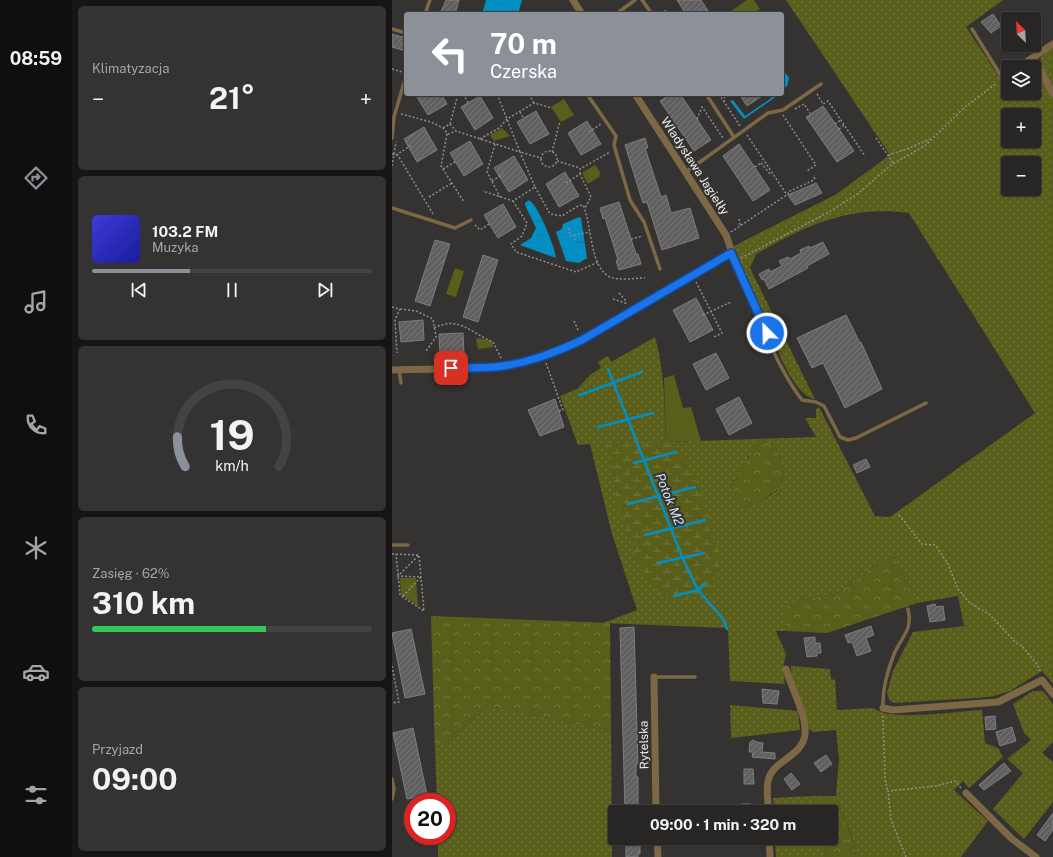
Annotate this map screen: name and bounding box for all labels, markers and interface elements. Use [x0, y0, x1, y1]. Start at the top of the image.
north arrow [1001, 12, 1041, 52]
map controls [1001, 12, 1041, 196]
text: 70 m [490, 27, 557, 60]
icon: left [424, 28, 476, 80]
text: 08:59 [10, 48, 62, 69]
button: layers [1001, 60, 1041, 100]
text: Klimatyzacja [92, 61, 169, 76]
text: Czerska [490, 61, 557, 82]
text: 21° [209, 80, 255, 116]
text: − [92, 86, 104, 112]
text: + [360, 86, 372, 112]
button: + [1001, 108, 1041, 148]
street label: Władysława Jagiełły [658, 114, 732, 218]
button: − [1001, 156, 1041, 196]
icon: directions [22, 164, 50, 192]
text: 103.2 FM [152, 223, 218, 240]
text: Muzyka [152, 240, 198, 255]
icon: previous [128, 279, 150, 301]
icon: pause [221, 279, 243, 301]
icon: next [314, 279, 336, 301]
icon: music [22, 288, 50, 316]
position arrow [746, 312, 788, 354]
pin [434, 351, 468, 385]
icon: arrive [440, 357, 462, 379]
text: 19 [209, 409, 255, 458]
icon: phone [22, 411, 50, 439]
text: km/h [215, 456, 249, 473]
water label: Potok M2 [652, 471, 687, 528]
icon: climate [22, 534, 50, 562]
text: Zasięg · 62% [92, 566, 170, 581]
text: 310 km [92, 585, 195, 621]
icon: car [22, 658, 50, 686]
street label: Rytelska [637, 721, 651, 769]
text: Przyjazd [92, 742, 143, 757]
text: 09:00 [92, 761, 178, 797]
icon: filters [22, 781, 50, 809]
speed limit sign: 20 [404, 793, 456, 845]
text: 09:00 · 1 min · 320 m [650, 816, 796, 833]

